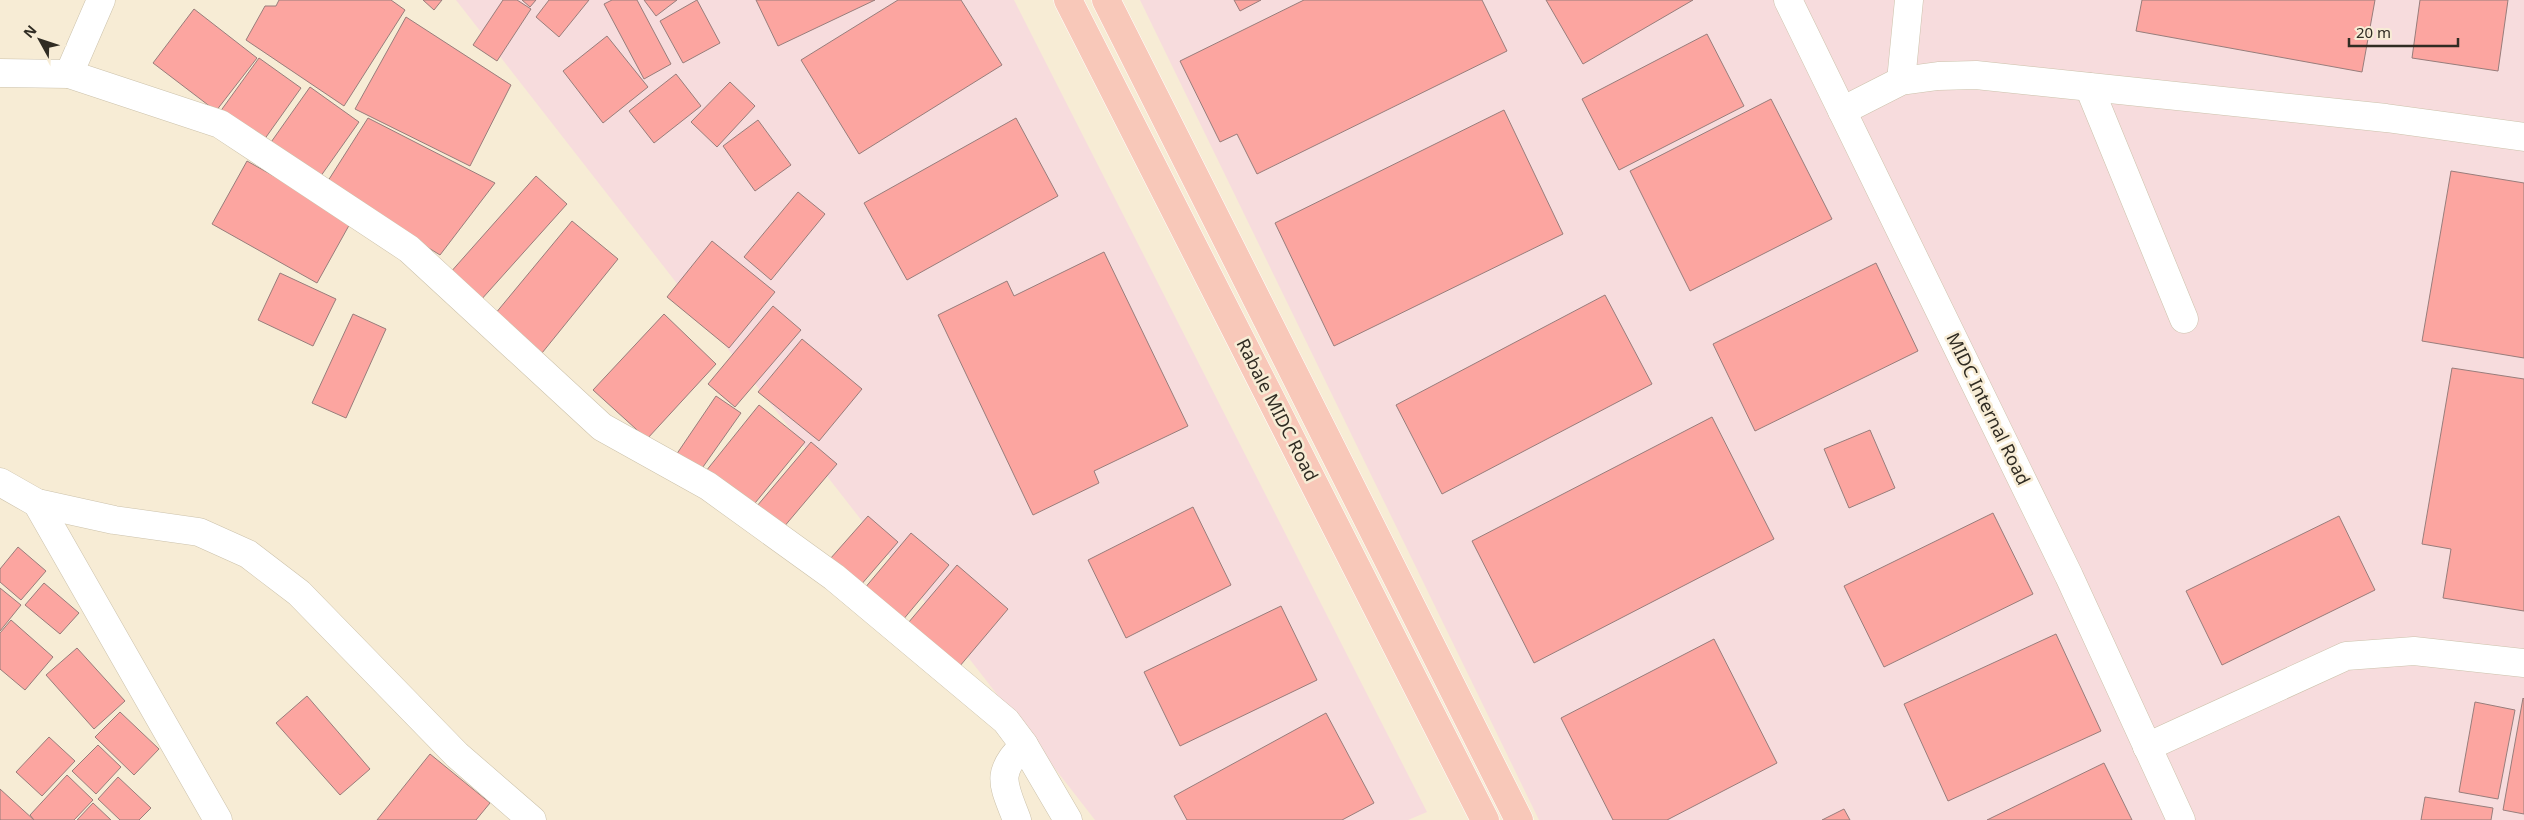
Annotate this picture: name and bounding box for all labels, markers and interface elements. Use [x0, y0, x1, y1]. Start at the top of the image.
north arrow [15, 15, 65, 65]
scale bar [2349, 15, 2458, 47]
text: N [19, 21, 41, 42]
text: 20 m [2356, 22, 2391, 42]
street label: MIDC Internal Road [1942, 328, 2036, 489]
street label: Rabale MIDC Road [1232, 334, 1324, 485]

